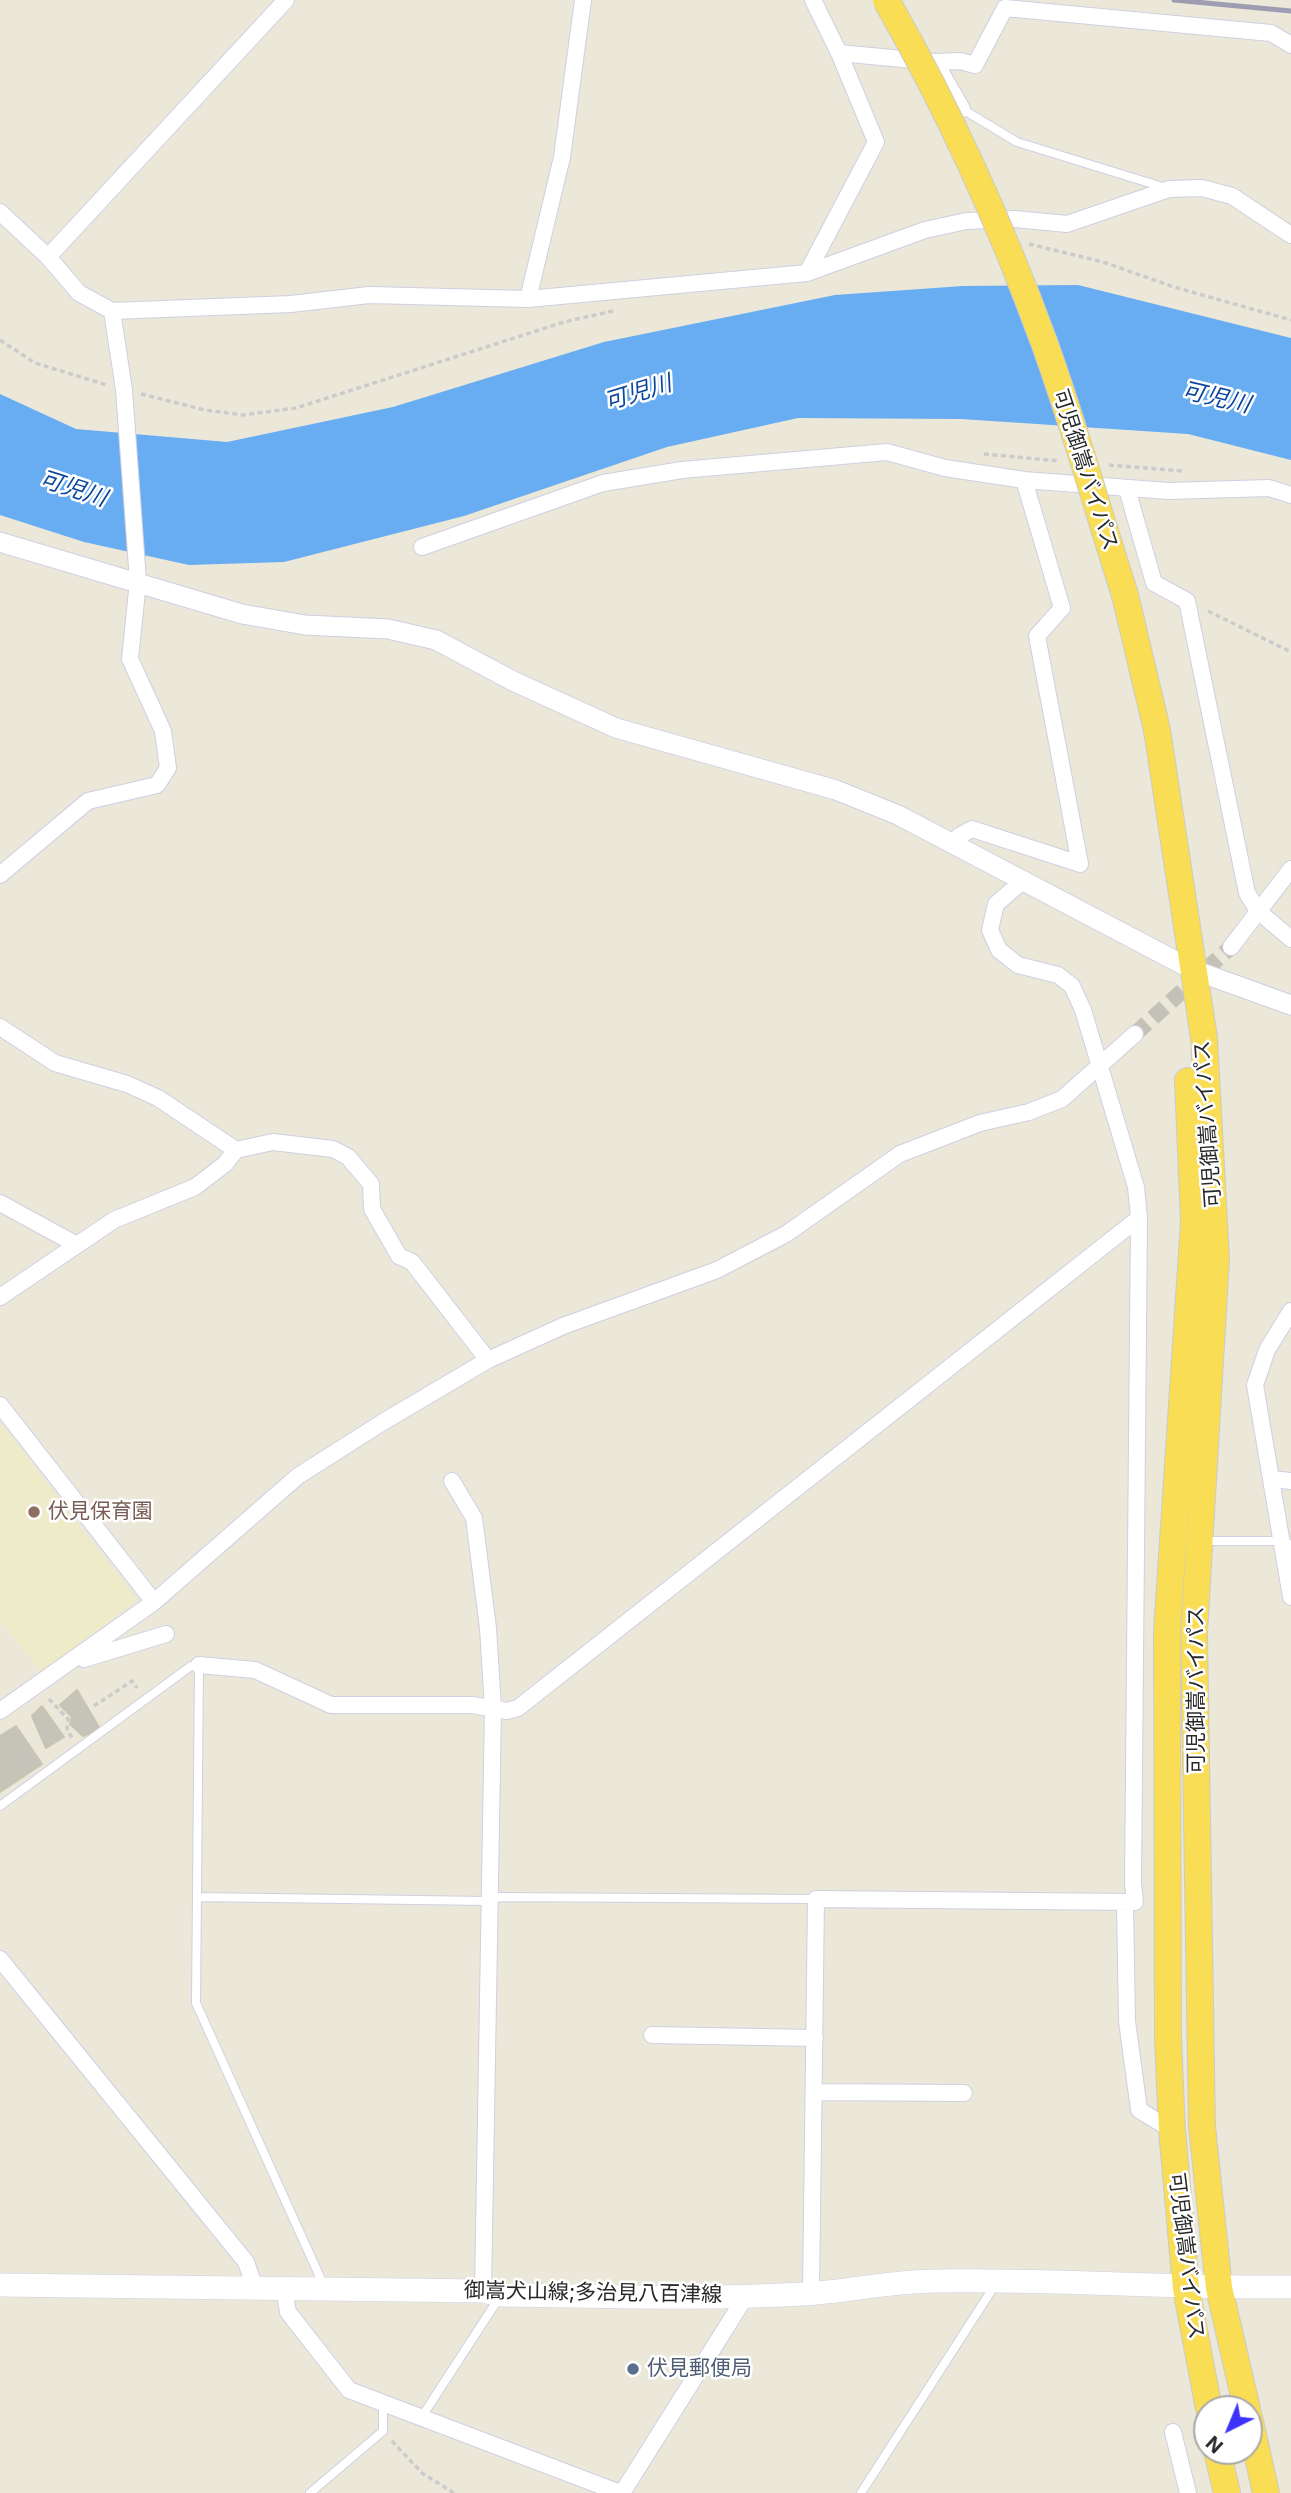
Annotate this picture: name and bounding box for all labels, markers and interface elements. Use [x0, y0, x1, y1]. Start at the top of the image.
water label: 可児川 [601, 370, 675, 416]
water label: 可児川 [1179, 377, 1253, 419]
street label: 可児御嵩バイパス [1047, 386, 1123, 554]
water label: 可児川 [36, 465, 110, 513]
street label: 可児御嵩バイパス [1190, 1039, 1226, 1209]
place label: 伏見保育園 [48, 1499, 153, 1525]
marker: 伏見保育園 [26, 1504, 42, 1520]
street label: 可児御嵩バイパス [1184, 1606, 1210, 1774]
street label: 可児御嵩バイパス [1163, 2171, 1209, 2341]
street label: 御嵩犬山線;多治見八百津線 [464, 2278, 722, 2308]
place label: 伏見郵便局 [647, 2356, 752, 2382]
marker: 伏見郵便局 [625, 2361, 641, 2377]
north arrow [1193, 2395, 1263, 2465]
text: N [1202, 2431, 1228, 2458]

